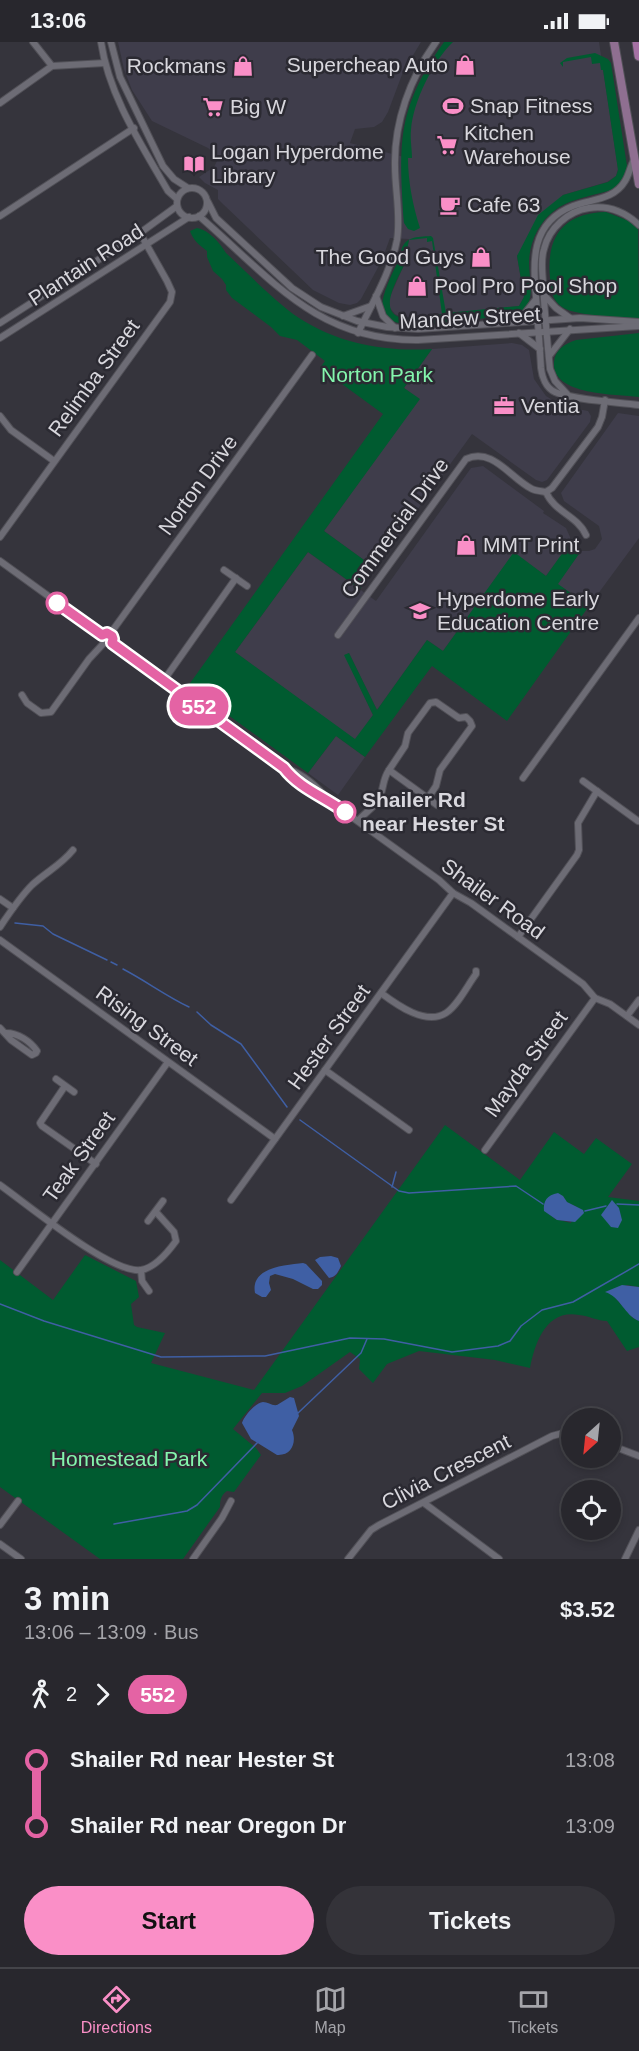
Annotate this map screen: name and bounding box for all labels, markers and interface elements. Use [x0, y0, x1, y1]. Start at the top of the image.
text: 13:06 [30, 8, 86, 33]
place label: Supercheap Auto [287, 53, 448, 76]
shop icon: Supercheap Auto [453, 53, 477, 77]
place label: Rockmans [127, 54, 226, 77]
shop icon: Rockmans [231, 54, 255, 78]
sports icon: Snap Fitness [441, 94, 465, 118]
place label: Snap Fitness [470, 94, 593, 117]
supermarket icon: Big W [201, 95, 225, 119]
place label: Big W [230, 95, 286, 118]
place label: Kitchen Warehouse [464, 121, 571, 168]
supermarket icon: Kitchen Warehouse [435, 133, 459, 157]
place label: Logan Hyperdome Library [211, 140, 384, 187]
library icon: Logan Hyperdome Library [182, 152, 206, 176]
cafe icon: Cafe 63 [438, 193, 462, 217]
place label: Cafe 63 [467, 193, 541, 216]
street label: Plantain Road [24, 219, 147, 310]
place label: The Good Guys [316, 245, 464, 268]
shop icon: The Good Guys [469, 245, 493, 269]
shop icon: Pool Pro Pool Shop [405, 274, 429, 298]
place label: Pool Pro Pool Shop [434, 274, 617, 297]
street label: Mandew Street [399, 302, 541, 333]
street label: Relimba Street [43, 315, 144, 441]
park label: Norton Park [321, 363, 434, 386]
office icon: Ventia [492, 394, 516, 418]
place label: Ventia [521, 394, 580, 417]
street label: Norton Drive [154, 430, 242, 539]
street label: Commercial Drive [336, 453, 453, 602]
shop icon: MMT Print [454, 533, 478, 557]
place label: MMT Print [483, 533, 580, 556]
place label: Hyperdome Early Education Centre [437, 587, 600, 634]
unlabelled marker [46, 592, 68, 614]
school or university icon: Hyperdome Early Education Centre [408, 599, 432, 623]
line badge: 552 [164, 686, 234, 726]
text: 552 [181, 695, 217, 718]
place label: Shailer Rd near Hester St [362, 788, 504, 835]
marker: Shailer Rd near Hester St [334, 801, 356, 823]
street label: Shailer Road [437, 854, 549, 944]
street label: Hester Street [283, 980, 374, 1094]
street label: Rising Street [92, 981, 203, 1070]
street label: Mayda Street [480, 1006, 572, 1121]
street label: Teak Street [38, 1107, 119, 1206]
north arrow [561, 1408, 621, 1468]
map controls [561, 1408, 621, 1540]
street label: Clivia Crescent [378, 1429, 514, 1514]
park label: Homestead Park [51, 1447, 208, 1470]
button: locate [561, 1480, 621, 1540]
text: 3 min [24, 1580, 110, 1617]
text: $3.52 [560, 1597, 615, 1622]
text: 13:06 – 13:09 · Bus [24, 1621, 199, 1643]
icon: walk [24, 1678, 57, 1711]
icon: forward [86, 1678, 119, 1711]
text: 2 [66, 1683, 77, 1705]
text: 552 [140, 1683, 175, 1706]
text: Shailer Rd near Hester St [70, 1747, 334, 1772]
text: 13:08 [565, 1749, 615, 1771]
text: Shailer Rd near Oregon Dr [70, 1813, 346, 1838]
text: 13:09 [565, 1815, 615, 1837]
button: Start [24, 1886, 314, 1955]
button: Tickets [326, 1886, 615, 1955]
tab: Directions [81, 1983, 152, 2037]
tab: Map [314, 1983, 347, 2037]
tab: Tickets [508, 1983, 558, 2037]

